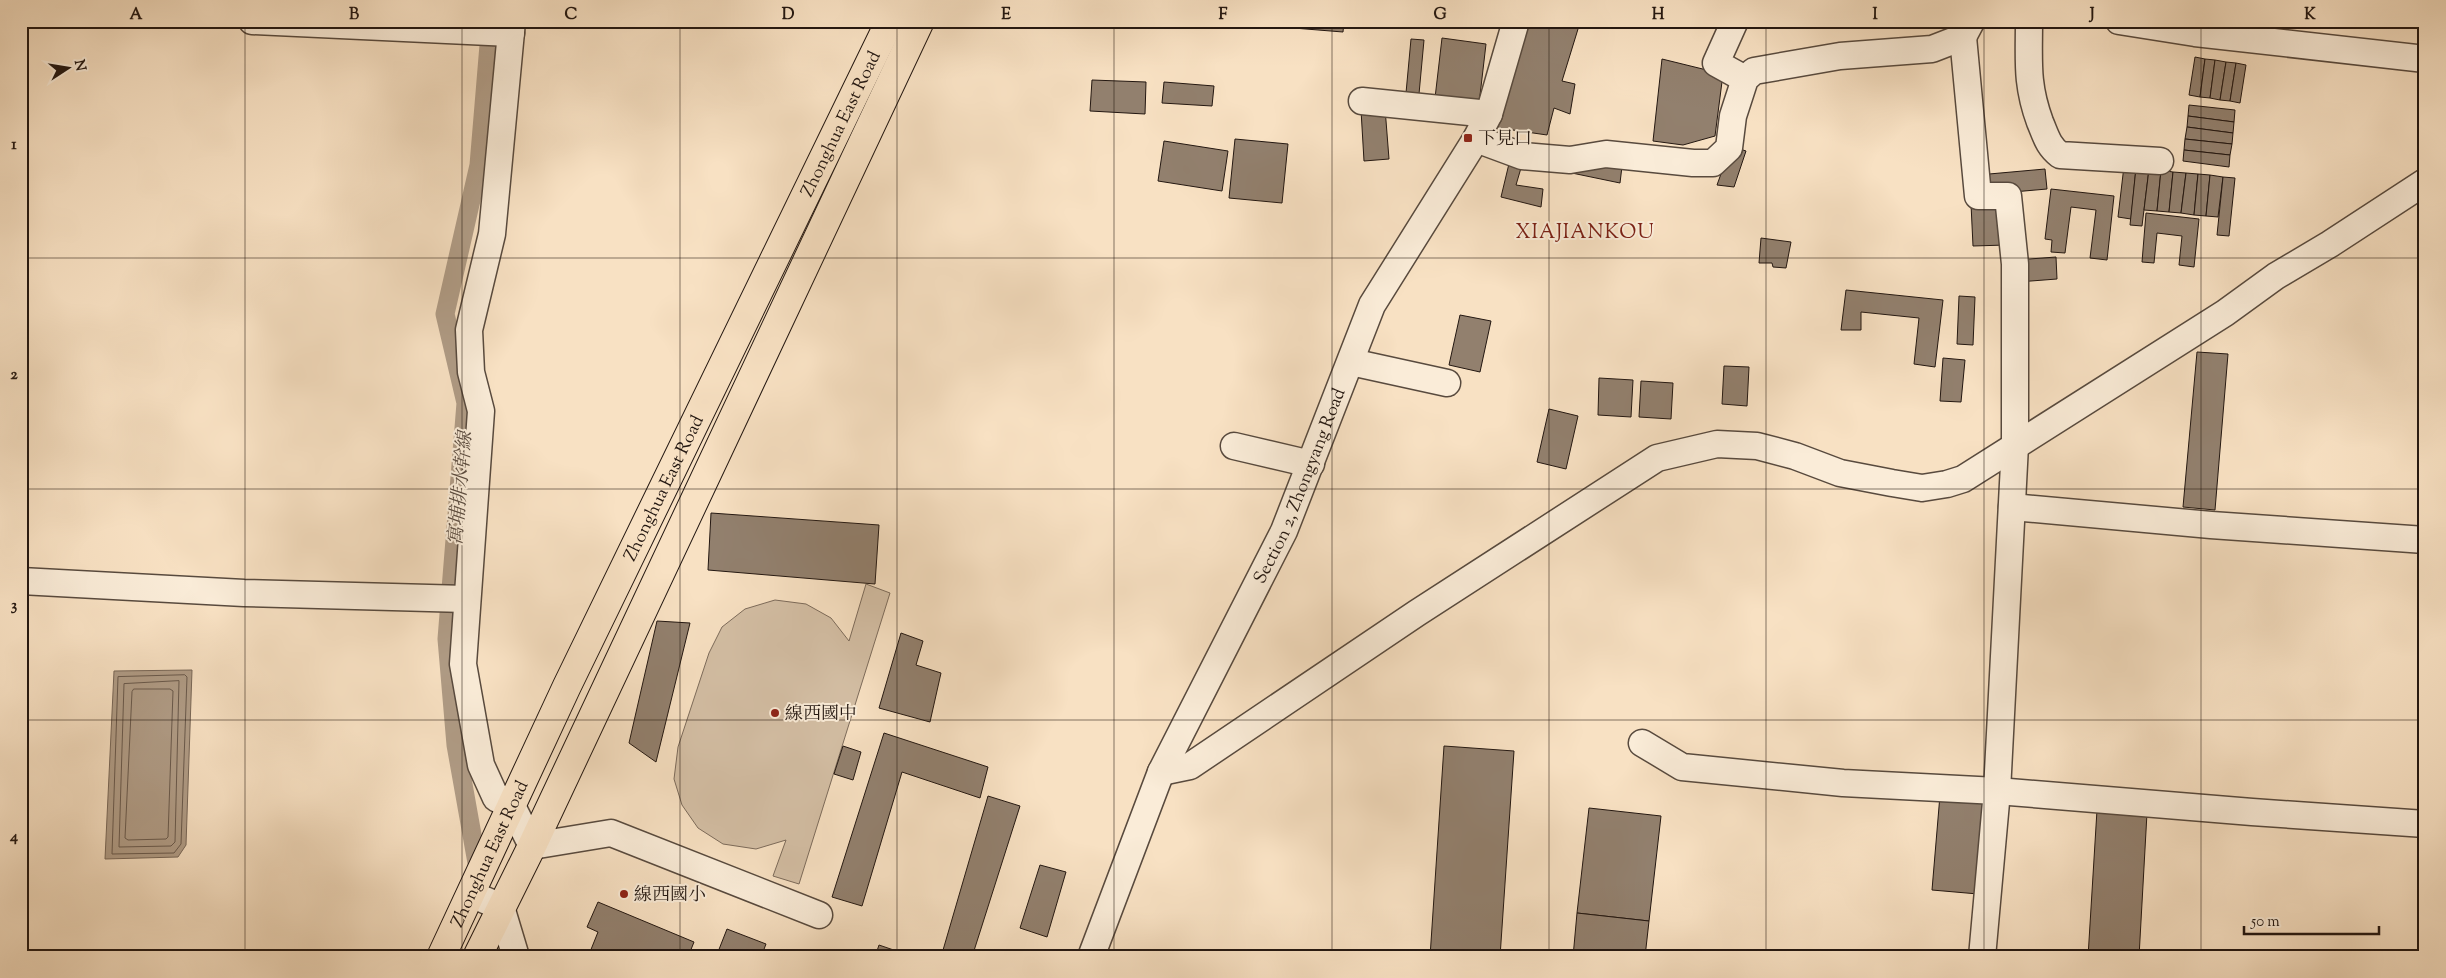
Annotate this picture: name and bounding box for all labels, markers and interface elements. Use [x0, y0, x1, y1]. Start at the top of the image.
text: A [130, 4, 143, 27]
text: B [349, 4, 359, 27]
text: C [565, 4, 578, 27]
text: D [782, 4, 795, 27]
text: E [1001, 4, 1011, 27]
text: F [1219, 4, 1228, 27]
text: G [1433, 4, 1447, 27]
text: H [1652, 4, 1665, 27]
text: I [1872, 4, 1878, 27]
text: J [2088, 4, 2095, 27]
text: K [2304, 4, 2316, 27]
north arrow [42, 42, 92, 92]
street label: Zhonghua East Road [795, 47, 888, 202]
text: N [68, 58, 90, 73]
place label: 下見口 [1478, 127, 1532, 153]
marker: 下見口 [1462, 132, 1474, 144]
text: 1 [11, 134, 17, 157]
district label: XIAJIANKOU [1515, 219, 1655, 248]
text: 2 [10, 364, 18, 387]
street label: Section 2, Zhongyang Road [1248, 385, 1353, 589]
street label: Zhonghua East Road [618, 412, 711, 566]
water label: 寓埔排水幹線 [443, 428, 480, 546]
text: 3 [11, 595, 18, 618]
place label: 線西國中 [785, 702, 857, 728]
marker: 線西國中 [769, 707, 781, 719]
street label: Zhonghua East Road [446, 777, 536, 932]
text: 4 [9, 826, 18, 849]
place label: 線西國小 [634, 883, 706, 909]
marker: 線西國小 [618, 888, 630, 900]
scale bar [2244, 903, 2378, 935]
text: 50 m [2250, 912, 2280, 933]

